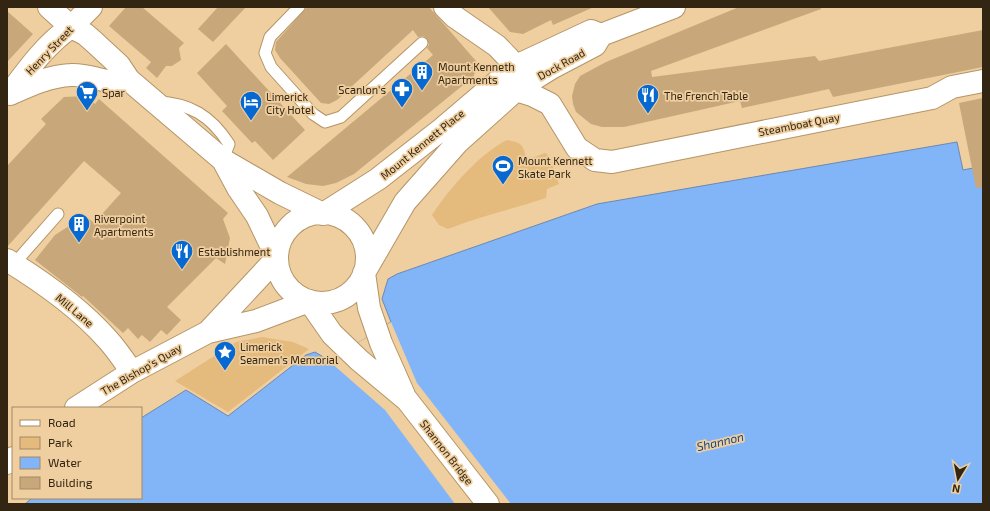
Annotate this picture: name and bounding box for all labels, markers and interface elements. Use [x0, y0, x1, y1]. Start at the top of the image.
street label: Henry Street [23, 23, 75, 77]
street label: Dock Road [535, 46, 587, 82]
building icon: Mount Kenneth Apartments [409, 59, 435, 92]
place label: Mount Kenneth Apartments [438, 60, 515, 86]
pharmacy icon: Scanlon's [389, 76, 415, 109]
supermarket icon: Spar [74, 79, 100, 112]
restaurant icon: The French Table [635, 82, 661, 115]
place label: Scanlon's [338, 83, 386, 96]
place label: Spar [102, 86, 126, 99]
hotel icon: Limerick City Hotel [238, 89, 264, 122]
place label: The French Table [664, 89, 748, 102]
place label: Limerick City Hotel [266, 90, 315, 116]
street label: Mount Kennett Place [378, 106, 467, 182]
street label: Steamboat Quay [757, 110, 841, 139]
sports icon: Mount Kennett Skate Park [490, 153, 516, 186]
place label: Mount Kennett Skate Park [518, 154, 593, 180]
building icon: Riverpoint Apartments [66, 211, 92, 244]
place label: Riverpoint Apartments [94, 212, 154, 238]
restaurant icon: Establishment [169, 238, 195, 271]
place label: Establishment [198, 245, 270, 258]
street label: Mill Lane [54, 291, 97, 330]
place icon: Limerick Seamen's Memorial [212, 339, 238, 372]
place label: Limerick Seamen's Memorial [240, 340, 339, 366]
street label: The Bishop's Quay [98, 341, 184, 398]
legend [12, 407, 142, 499]
text: Road [48, 415, 76, 429]
street label: Shannon Bridge [418, 417, 476, 487]
water label: Shannon [695, 429, 745, 453]
text: Park [48, 435, 73, 449]
text: Water [48, 455, 82, 469]
north arrow [938, 459, 978, 499]
text: Building [48, 475, 93, 489]
text: N [951, 482, 961, 496]

